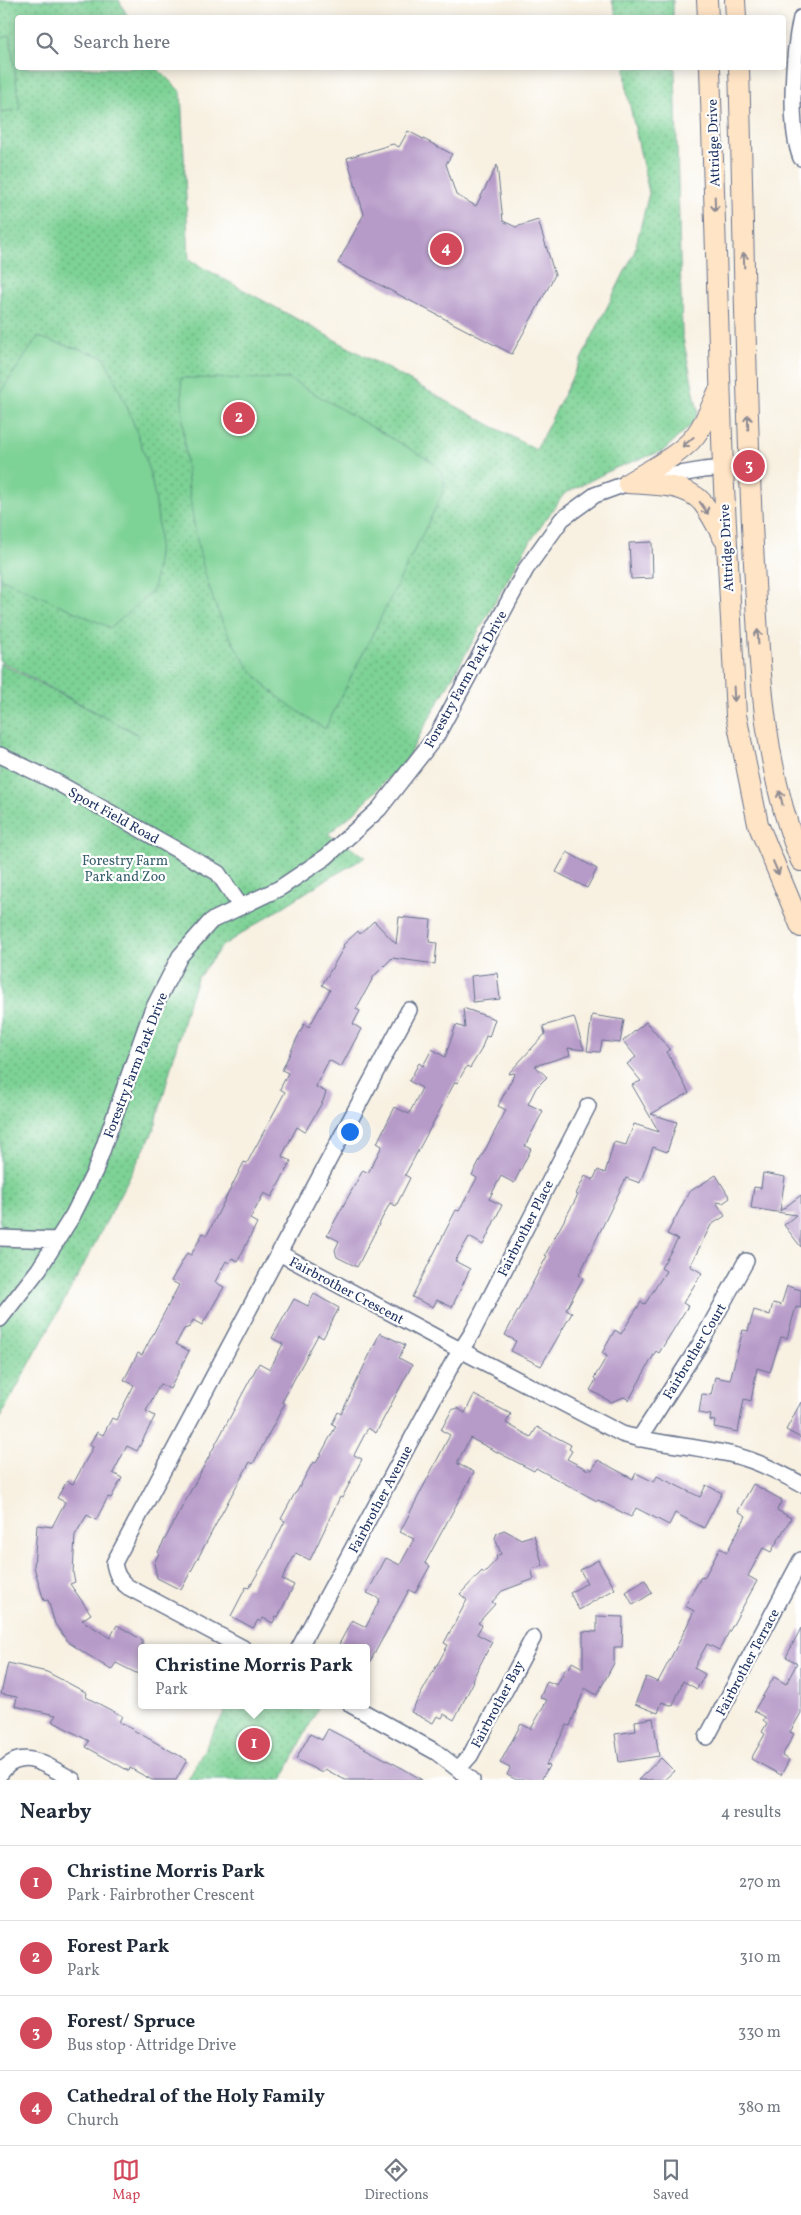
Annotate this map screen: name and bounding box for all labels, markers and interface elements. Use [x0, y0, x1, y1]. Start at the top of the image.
search box [15, 15, 786, 70]
icon: search [33, 29, 61, 57]
text: Search here [73, 30, 170, 56]
street label: Attridge Drive [703, 98, 726, 187]
one-way arrow [710, 195, 719, 211]
pin: 4 [430, 230, 462, 268]
one-way arrow [739, 252, 749, 268]
pin: 2 [223, 399, 255, 437]
one-way arrow [743, 415, 753, 431]
one-way arrow [682, 436, 695, 447]
pin: 3 [733, 447, 765, 485]
one-way arrow [699, 501, 709, 515]
street label: Attridge Drive [716, 503, 739, 592]
street label: Forestry Farm Park Drive [421, 607, 512, 752]
one-way arrow [754, 629, 763, 645]
one-way arrow [730, 686, 739, 702]
street label: Sport Field Road [64, 783, 162, 849]
one-way arrow [776, 790, 785, 806]
park label: Forestry Farm Park and Zoo [82, 852, 168, 887]
one-way arrow [771, 860, 781, 875]
street label: Forestry Farm Park Drive [100, 990, 173, 1141]
your location [337, 1119, 363, 1145]
street label: Fairbrother Place [494, 1177, 559, 1280]
street label: Fairbrother Crescent [286, 1253, 407, 1330]
street label: Fairbrother Court [659, 1300, 732, 1403]
street label: Fairbrother Avenue [345, 1442, 418, 1557]
street label: Fairbrother Terrace [712, 1605, 785, 1720]
popup [138, 1644, 370, 1709]
text: Christine Morris Park [155, 1653, 353, 1679]
street label: Fairbrother Bay [467, 1657, 530, 1752]
text: Park [155, 1679, 188, 1701]
pin: 1 [238, 1725, 270, 1763]
text: Nearby [20, 1798, 91, 1827]
text: 4 results [721, 1802, 781, 1824]
text: Christine Morris Park [67, 1859, 265, 1885]
text: 1 [33, 1872, 39, 1894]
text: 270 m [739, 1872, 781, 1894]
text: Park · Fairbrother Crescent [67, 1885, 255, 1907]
text: Forest Park [67, 1934, 169, 1960]
text: 2 [32, 1947, 40, 1969]
text: 310 m [740, 1947, 781, 1969]
text: Park [67, 1960, 100, 1982]
text: Forest/ Spruce [67, 2009, 195, 2035]
text: 3 [32, 2022, 40, 2044]
text: 330 m [738, 2022, 781, 2044]
text: Bus stop · Attridge Drive [67, 2035, 236, 2057]
text: Cathedral of the Holy Family [67, 2084, 325, 2110]
text: 4 [31, 2097, 41, 2119]
text: 380 m [738, 2097, 781, 2119]
text: Church [67, 2110, 119, 2132]
tab: Map [112, 2156, 140, 2205]
tab: Directions [364, 2156, 429, 2205]
tab: Saved [653, 2156, 689, 2205]

